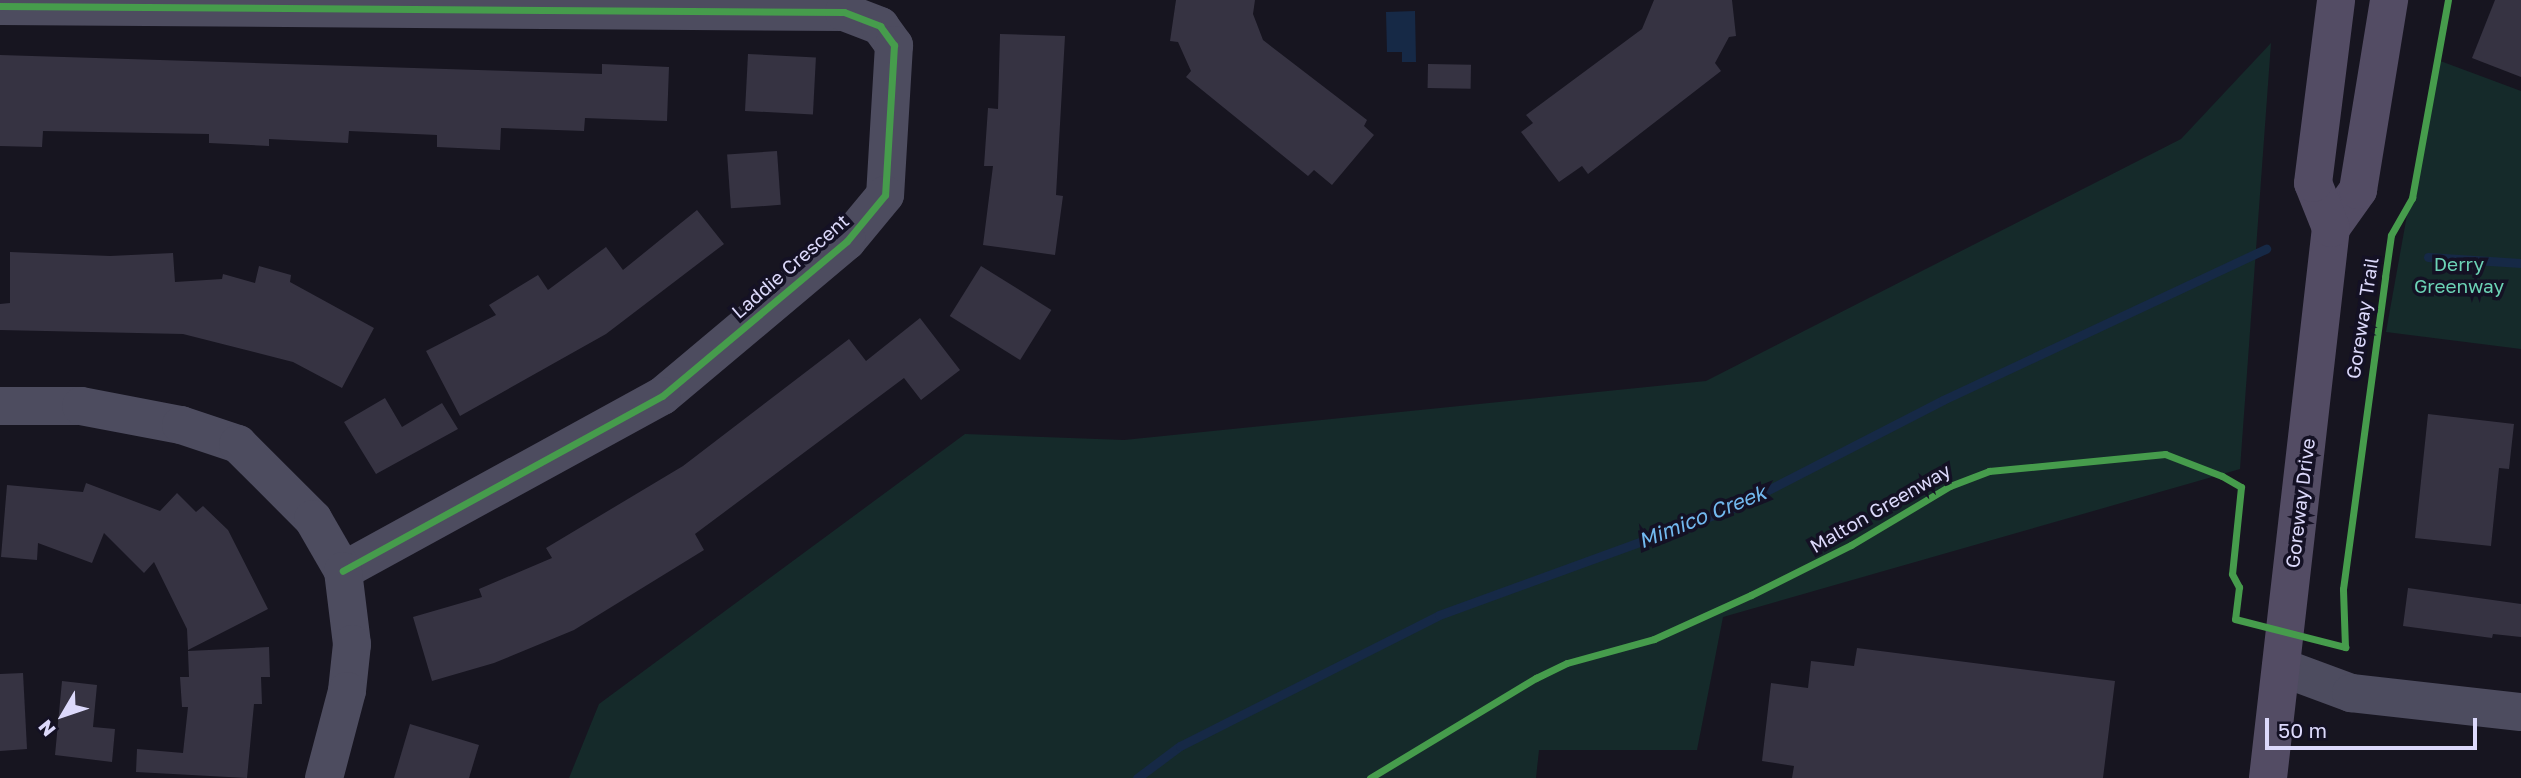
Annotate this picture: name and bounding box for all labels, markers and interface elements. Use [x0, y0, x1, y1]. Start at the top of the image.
street label: Laddie Crescent [727, 209, 853, 323]
park label: Derry Greenway [2414, 253, 2504, 297]
street label: Goreway Trail [2341, 256, 2383, 380]
street label: Goreway Drive [2281, 437, 2319, 569]
street label: Malton Greenway [1806, 459, 1954, 557]
water label: Mimico Creek [1634, 479, 1770, 553]
north arrow [28, 680, 98, 750]
scale bar [2269, 704, 2481, 748]
text: N [33, 716, 60, 741]
text: 50 m [2278, 717, 2327, 743]

